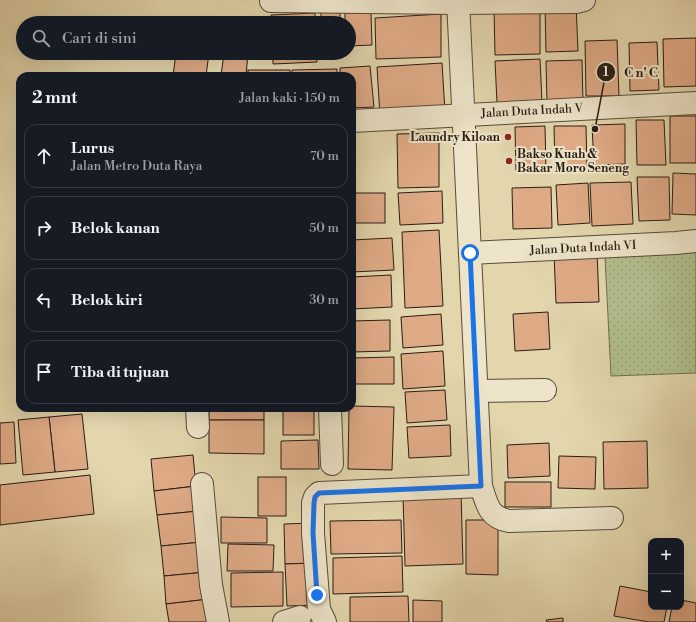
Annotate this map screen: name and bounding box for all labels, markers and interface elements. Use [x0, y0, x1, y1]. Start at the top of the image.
search box [16, 16, 356, 60]
icon: search [30, 27, 52, 49]
text: Cari di sini [62, 29, 137, 48]
callout: C n' C [596, 60, 666, 85]
text: 1 [603, 65, 609, 80]
text: C n' C [624, 65, 658, 81]
text: 2 mnt [32, 87, 77, 109]
text: Jalan kaki · 150 m [239, 90, 340, 106]
street label: Jalan Duta Indah V [480, 101, 584, 121]
place label: Laundry Kiloan [410, 130, 501, 145]
marker: Laundry Kiloan [503, 132, 513, 142]
text: Lurus [71, 139, 114, 158]
icon: ahead [33, 145, 55, 167]
place label: Bakso Kuah & Bakar Moro Seneng [517, 147, 630, 176]
text: 70 m [310, 148, 339, 164]
marker: Bakso Kuah & Bakar Moro Seneng [504, 156, 514, 166]
text: Jalan Metro Duta Raya [71, 158, 202, 174]
icon: right [33, 217, 55, 239]
text: Belok kanan [71, 219, 160, 238]
text: 50 m [309, 220, 339, 236]
street label: Jalan Duta Indah VI [528, 238, 637, 258]
route start [461, 244, 479, 262]
icon: left [33, 289, 55, 311]
text: Belok kiri [71, 291, 142, 310]
text: 30 m [309, 292, 339, 308]
icon: arrive [33, 361, 55, 383]
text: Tiba di tujuan [71, 363, 169, 382]
map controls [648, 538, 684, 610]
button: + [648, 538, 684, 574]
button: − [648, 574, 684, 610]
route end [308, 586, 326, 604]

